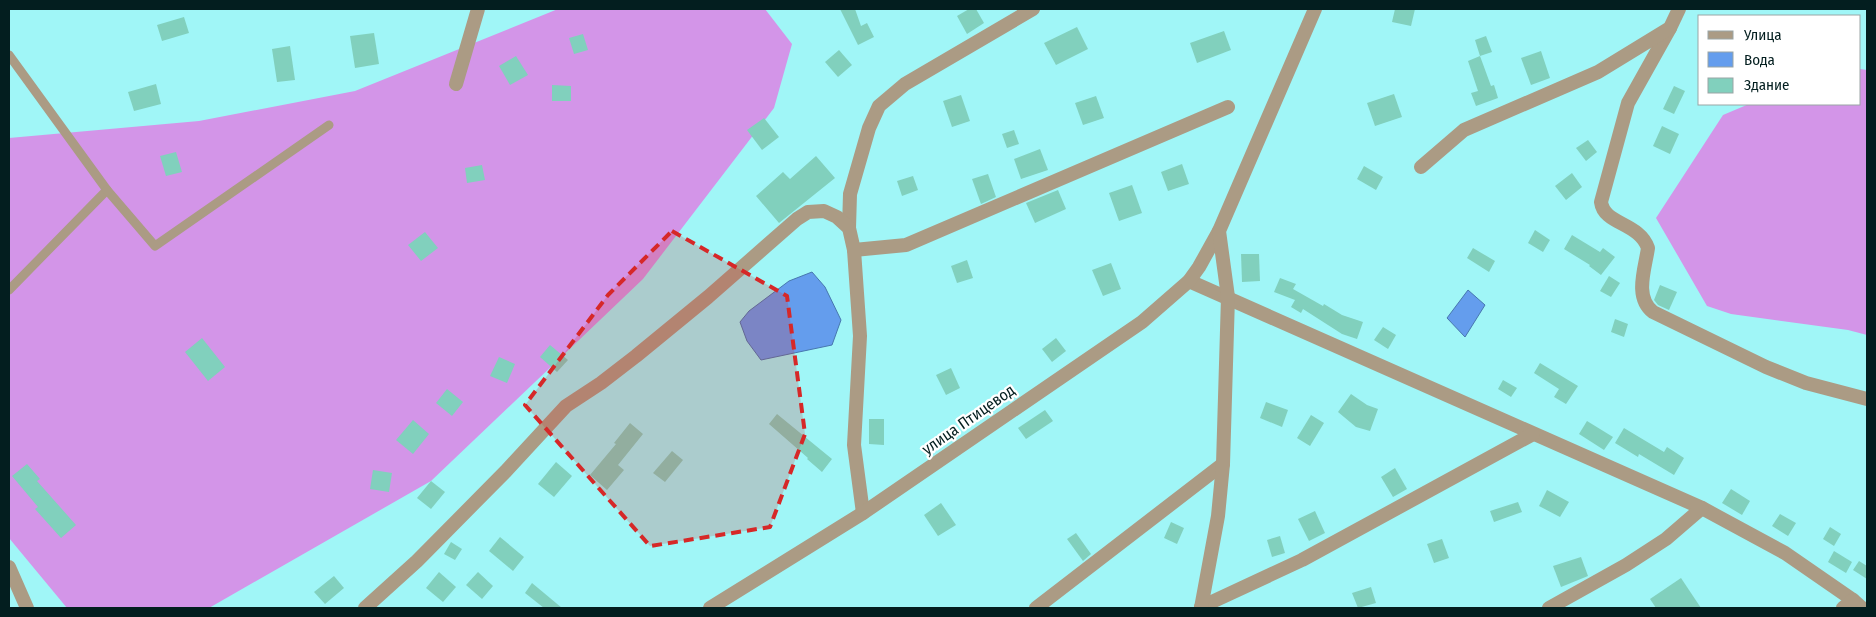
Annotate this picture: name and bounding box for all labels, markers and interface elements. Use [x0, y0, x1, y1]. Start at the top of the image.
legend [1698, 15, 1861, 105]
text: Улица [1743, 26, 1782, 44]
text: Вода [1744, 51, 1775, 69]
text: Здание [1744, 76, 1790, 94]
street label: улица Птицевод [918, 380, 1018, 458]

